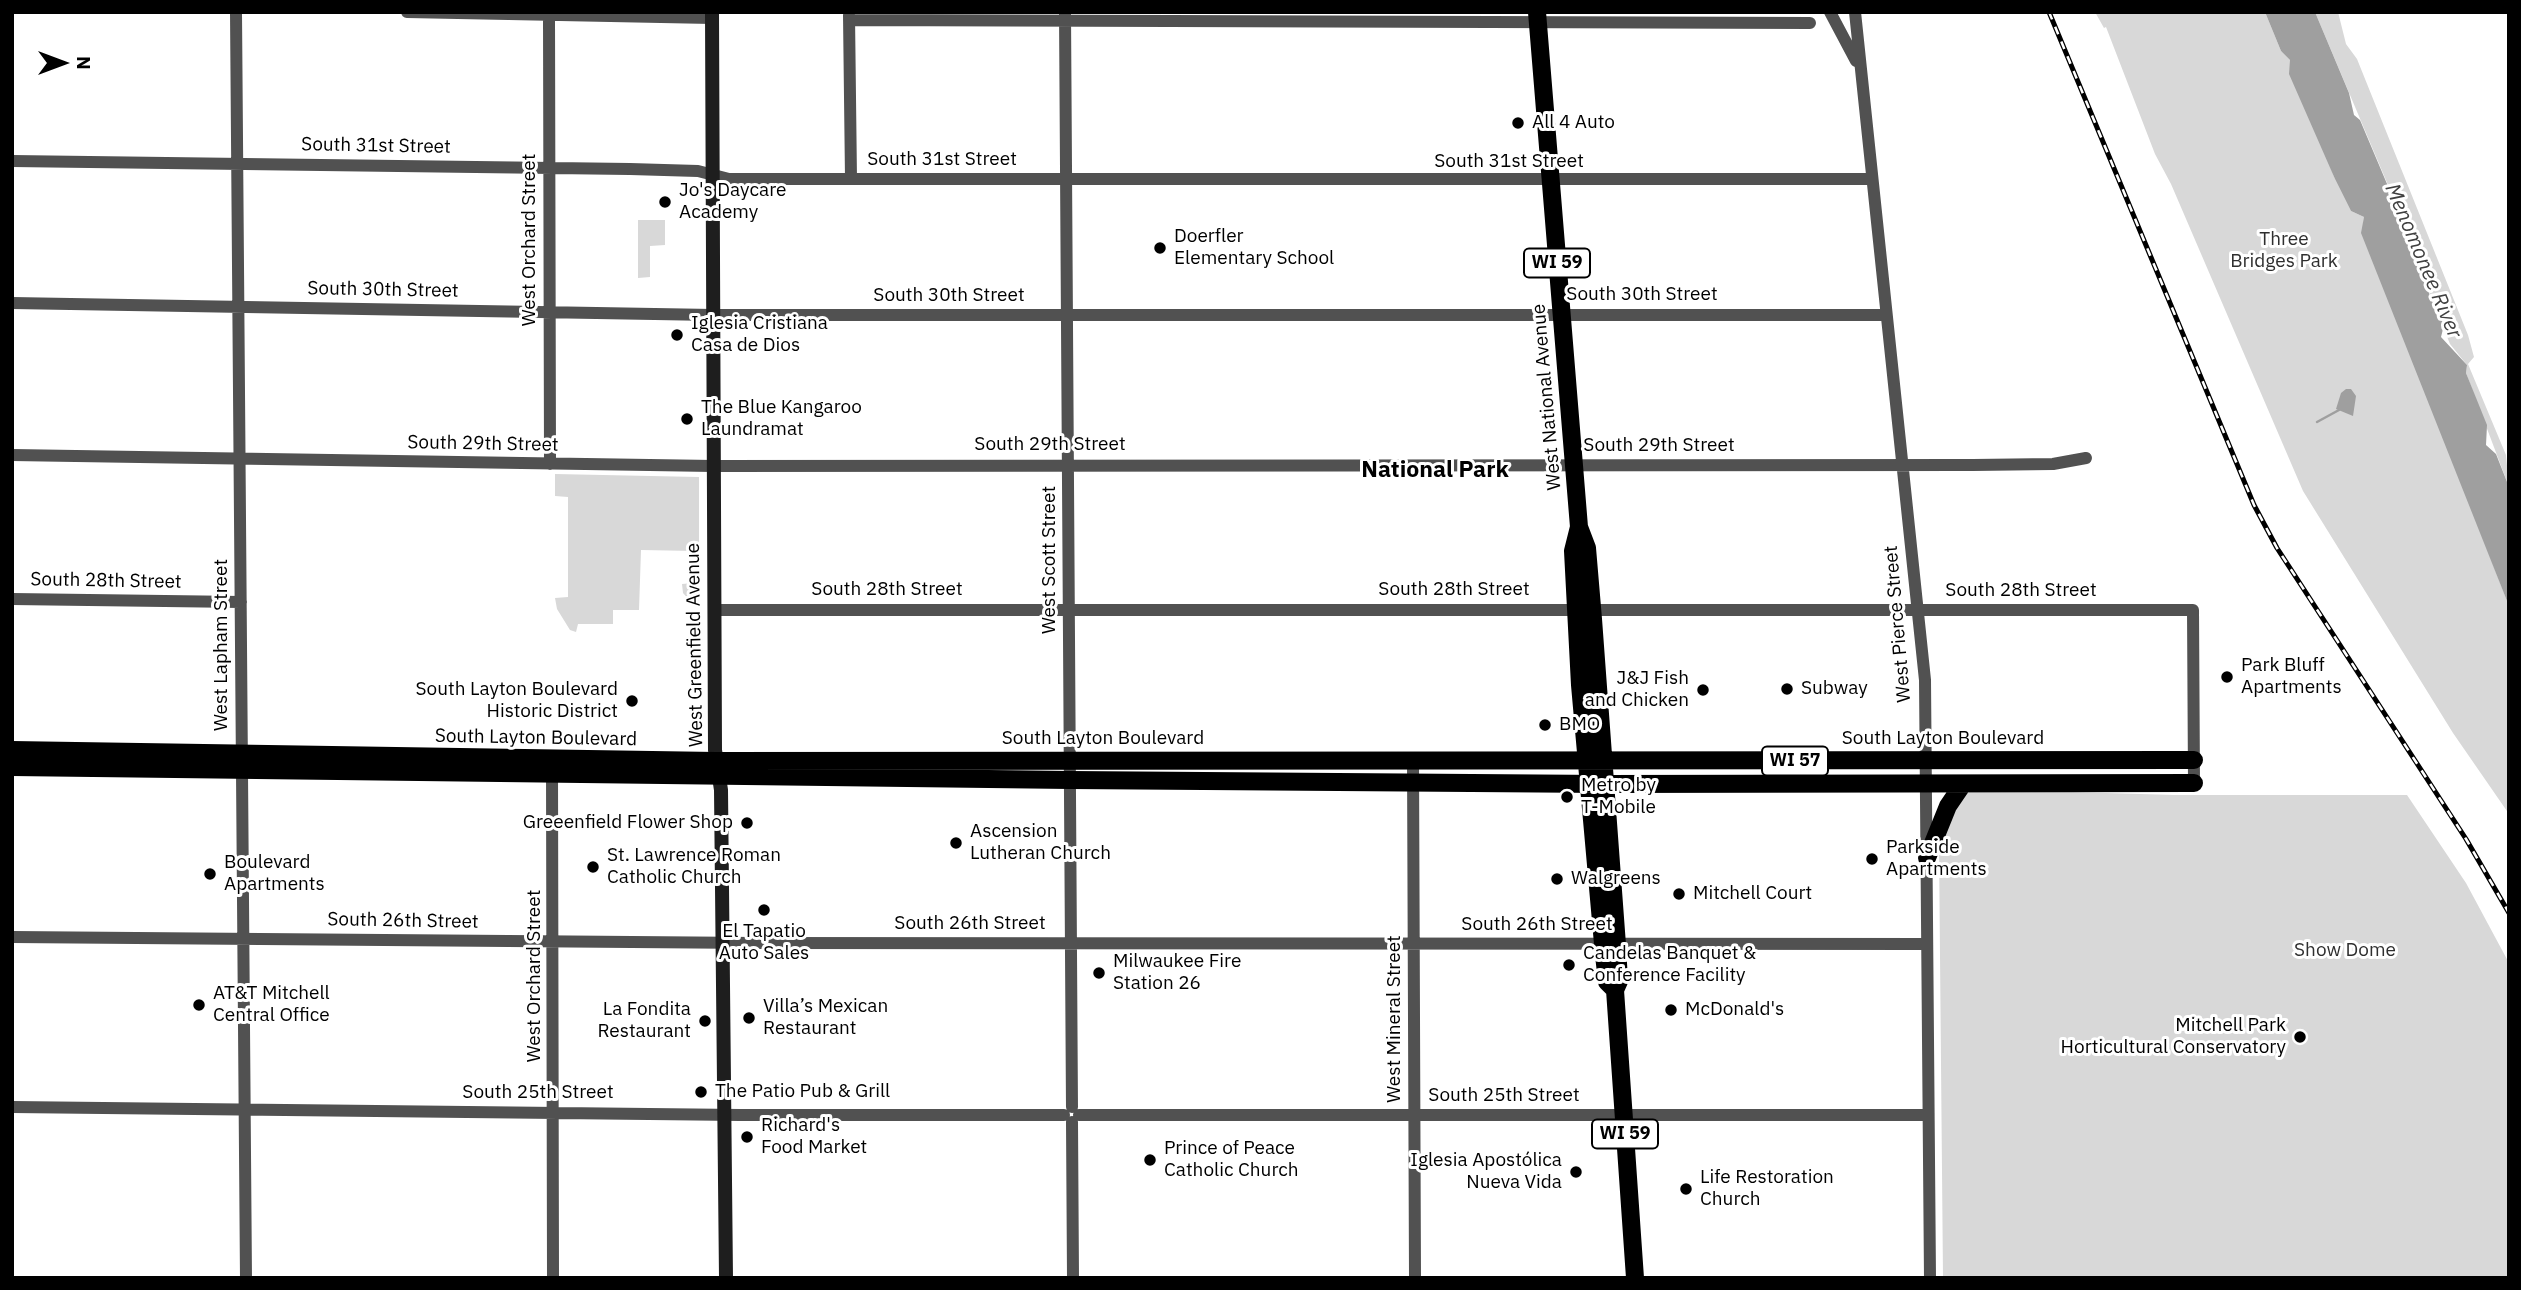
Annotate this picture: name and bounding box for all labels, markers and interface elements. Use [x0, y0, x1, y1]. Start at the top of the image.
north arrow [28, 28, 98, 98]
text: N [72, 56, 96, 70]
place label: All 4 Auto [1532, 112, 1615, 134]
marker: All 4 Auto [1510, 115, 1526, 131]
street label: South 31st Street [301, 133, 451, 159]
street label: South 31st Street [867, 149, 1017, 171]
street label: South 31st Street [1434, 151, 1584, 173]
street label: West Orchard Street [519, 154, 541, 326]
place label: Jo's Daycare Academy [679, 180, 786, 224]
water label: Menomonee River [2379, 180, 2467, 342]
marker: Jo's Daycare Academy [657, 194, 673, 210]
place label: Doerfler Elementary School [1174, 226, 1334, 270]
park label: Three Bridges Park [2230, 229, 2338, 273]
marker: Doerfler Elementary School [1152, 240, 1168, 256]
road number: WI 59 [1524, 248, 1590, 278]
street label: South 30th Street [307, 277, 459, 303]
street label: South 30th Street [1566, 284, 1718, 306]
street label: South 30th Street [873, 285, 1025, 307]
street label: West National Avenue [1527, 303, 1567, 491]
place label: Iglesia Cristiana Casa de Dios [691, 313, 828, 357]
marker: Iglesia Cristiana Casa de Dios [669, 327, 685, 343]
place label: The Blue Kangaroo Laundramat [701, 397, 862, 441]
marker: The Blue Kangaroo Laundramat [679, 411, 695, 427]
street label: South 29th Street [407, 431, 559, 457]
street label: South 29th Street [974, 434, 1126, 456]
street label: South 29th Street [1583, 435, 1735, 457]
district label: National Park [1361, 456, 1509, 484]
street label: West Scott Street [1039, 486, 1061, 634]
street label: West Greenfield Avenue [682, 543, 708, 747]
street label: West Pierce Street [1880, 545, 1916, 703]
street label: West Lapham Street [211, 559, 233, 731]
street label: South 28th Street [30, 568, 182, 594]
street label: South 28th Street [811, 579, 963, 601]
street label: South 28th Street [1378, 579, 1530, 601]
street label: South 28th Street [1945, 580, 2097, 602]
place label: Park Bluff Apartments [2241, 655, 2342, 699]
place label: J&J Fish and Chicken [1585, 668, 1689, 712]
marker: Park Bluff Apartments [2219, 669, 2235, 685]
place label: Subway [1801, 678, 1868, 700]
place label: South Layton Boulevard Historic District [416, 679, 618, 723]
marker: Subway [1779, 681, 1795, 697]
marker: J&J Fish and Chicken [1695, 682, 1711, 698]
marker: South Layton Boulevard Historic District [624, 693, 640, 709]
place label: BMO [1559, 714, 1600, 736]
marker: BMO [1537, 717, 1553, 733]
street label: South Layton Boulevard [435, 725, 637, 751]
street label: South Layton Boulevard [1002, 728, 1204, 750]
street label: South Layton Boulevard [1842, 728, 2044, 750]
road number: WI 57 [1762, 746, 1828, 776]
place label: Metro by T-Mobile [1581, 775, 1656, 819]
marker: Metro by T-Mobile [1559, 789, 1575, 805]
place label: Greeenfield Flower Shop [523, 812, 733, 834]
marker: Greeenfield Flower Shop [739, 815, 755, 831]
place label: Ascension Lutheran Church [970, 821, 1111, 865]
marker: Ascension Lutheran Church [948, 835, 964, 851]
place label: Parkside Apartments [1886, 837, 1987, 881]
place label: St. Lawrence Roman Catholic Church [607, 845, 781, 889]
marker: Parkside Apartments [1864, 851, 1880, 867]
place label: Boulevard Apartments [224, 852, 325, 896]
marker: St. Lawrence Roman Catholic Church [585, 859, 601, 875]
marker: Boulevard Apartments [202, 866, 218, 882]
place label: Walgreens [1571, 868, 1661, 890]
marker: Walgreens [1549, 871, 1565, 887]
place label: Mitchell Court [1693, 883, 1812, 905]
marker: Mitchell Court [1671, 886, 1687, 902]
street label: West Orchard Street [524, 890, 546, 1062]
marker: El Tapatio Auto Sales [756, 902, 772, 918]
street label: South 26th Street [327, 908, 479, 934]
street label: South 26th Street [894, 913, 1046, 935]
street label: South 26th Street [1461, 914, 1613, 936]
place label: El Tapatio Auto Sales [719, 921, 809, 965]
street label: West Mineral Street [1384, 935, 1406, 1103]
park label: Show Dome [2294, 940, 2396, 962]
place label: Candelas Banquet & Conference Facility [1583, 943, 1756, 987]
place label: Milwaukee Fire Station 26 [1113, 951, 1241, 995]
marker: Candelas Banquet & Conference Facility [1561, 957, 1577, 973]
marker: Milwaukee Fire Station 26 [1091, 965, 1107, 981]
place label: AT&T Mitchell Central Office [213, 983, 330, 1027]
place label: Villa’s Mexican Restaurant [763, 996, 888, 1040]
marker: AT&T Mitchell Central Office [191, 997, 207, 1013]
place label: La Fondita Restaurant [597, 999, 691, 1043]
place label: McDonald's [1685, 999, 1784, 1021]
marker: McDonald's [1663, 1002, 1679, 1018]
marker: Villa’s Mexican Restaurant [741, 1010, 757, 1026]
marker: La Fondita Restaurant [697, 1013, 713, 1029]
place label: Mitchell Park Horticultural Conservatory [2061, 1015, 2286, 1059]
marker: Mitchell Park Horticultural Conservatory [2292, 1029, 2308, 1045]
place label: The Patio Pub & Grill [715, 1081, 890, 1103]
street label: South 25th Street [462, 1082, 614, 1104]
marker: The Patio Pub & Grill [693, 1084, 709, 1100]
street label: South 25th Street [1428, 1085, 1580, 1107]
place label: Richard's Food Market [761, 1115, 867, 1159]
road number: WI 59 [1592, 1120, 1658, 1148]
marker: Richard's Food Market [739, 1129, 755, 1145]
place label: Prince of Peace Catholic Church [1164, 1138, 1299, 1182]
place label: Iglesia Apostólica Nueva Vida [1410, 1150, 1562, 1194]
marker: Prince of Peace Catholic Church [1142, 1152, 1158, 1168]
marker: Iglesia Apostólica Nueva Vida [1568, 1164, 1584, 1180]
place label: Life Restoration Church [1700, 1167, 1834, 1211]
marker: Life Restoration Church [1678, 1181, 1694, 1197]

